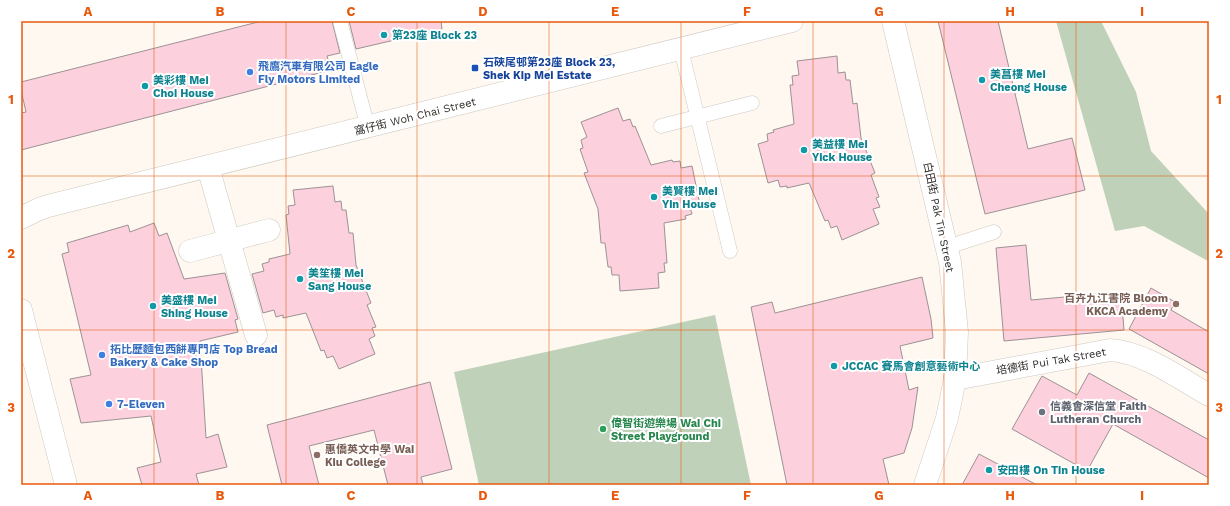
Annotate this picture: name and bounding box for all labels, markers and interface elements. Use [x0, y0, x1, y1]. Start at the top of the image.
text: A [84, 4, 93, 19]
text: B [216, 4, 225, 19]
text: C [347, 4, 356, 19]
text: D [478, 4, 488, 19]
text: E [611, 4, 619, 19]
text: F [743, 4, 751, 19]
text: G [874, 4, 884, 19]
text: H [1005, 4, 1015, 19]
text: I [1140, 4, 1144, 19]
place label: 第23座 Block 23 [392, 29, 478, 42]
marker: 第23座 Block 23 [379, 30, 389, 40]
place label: 石硤尾邨第23座 Block 23, Shek Kip Mei Estate [483, 56, 615, 82]
place label: 飛鷹汽車有限公司 Eagle Fly Motors Limited [258, 60, 379, 86]
marker: 石硤尾邨第23座 Block 23, Shek Kip Mei Estate [470, 63, 480, 73]
marker: 飛鷹汽車有限公司 Eagle Fly Motors Limited [245, 67, 255, 77]
place label: 美菖樓 Mei Cheong House [990, 68, 1067, 94]
place label: 美彩樓 Mei Choi House [153, 74, 214, 100]
marker: 美菖樓 Mei Cheong House [977, 75, 987, 85]
marker: 美彩樓 Mei Choi House [140, 81, 150, 91]
text: 1 [8, 92, 14, 107]
text: 1 [1216, 92, 1222, 107]
street label: 窩仔街 Woh Chai Street [353, 95, 477, 138]
place label: 美益樓 Mei Yick House [812, 138, 872, 164]
marker: 美益樓 Mei Yick House [799, 145, 809, 155]
street label: 白田街 Pak Tin Street [920, 161, 957, 274]
place label: 美賢樓 Mei Yin House [662, 185, 718, 211]
marker: 美賢樓 Mei Yin House [649, 192, 659, 202]
text: 2 [7, 246, 15, 261]
text: 2 [1215, 246, 1223, 261]
place label: 美笙樓 Mei Sang House [308, 267, 371, 293]
marker: 美笙樓 Mei Sang House [295, 274, 305, 284]
place label: 百卉九江書院 Bloom KKCA Academy [1064, 292, 1169, 318]
place label: 美盛樓 Mei Shing House [161, 294, 228, 320]
marker: 百卉九江書院 Bloom KKCA Academy [1171, 299, 1181, 309]
marker: 美盛樓 Mei Shing House [148, 301, 158, 311]
place label: 拓比歷麵包西餅專門店 Top Bread Bakery & Cake Shop [110, 343, 278, 369]
street label: 培德街 Pui Tak Street [995, 345, 1107, 378]
marker: 拓比歷麵包西餅專門店 Top Bread Bakery & Cake Shop [97, 350, 107, 360]
place label: JCCAC 賽馬會創意藝術中心 [842, 360, 981, 373]
marker: JCCAC 賽馬會創意藝術中心 [829, 361, 839, 371]
place label: 7-Eleven [117, 398, 165, 411]
marker: 7-Eleven [104, 399, 114, 409]
text: 3 [7, 400, 15, 415]
place label: 信義會深信堂 Faith Lutheran Church [1050, 400, 1147, 426]
text: 3 [1215, 400, 1223, 415]
marker: 信義會深信堂 Faith Lutheran Church [1037, 407, 1047, 417]
place label: 偉智街遊樂場 Wai Chi Street Playground [611, 417, 721, 443]
marker: 偉智街遊樂場 Wai Chi Street Playground [598, 424, 608, 434]
place label: 惠僑英文中學 Wai Kiu College [325, 443, 414, 469]
marker: 惠僑英文中學 Wai Kiu College [312, 450, 322, 460]
place label: 安田樓 On Tin House [997, 464, 1105, 477]
marker: 安田樓 On Tin House [984, 465, 994, 475]
text: A [84, 488, 93, 503]
text: B [216, 488, 225, 503]
text: C [347, 488, 356, 503]
text: D [478, 488, 488, 503]
text: E [611, 488, 619, 503]
text: F [743, 488, 751, 503]
text: G [874, 488, 884, 503]
text: H [1005, 488, 1015, 503]
text: I [1140, 488, 1144, 503]

